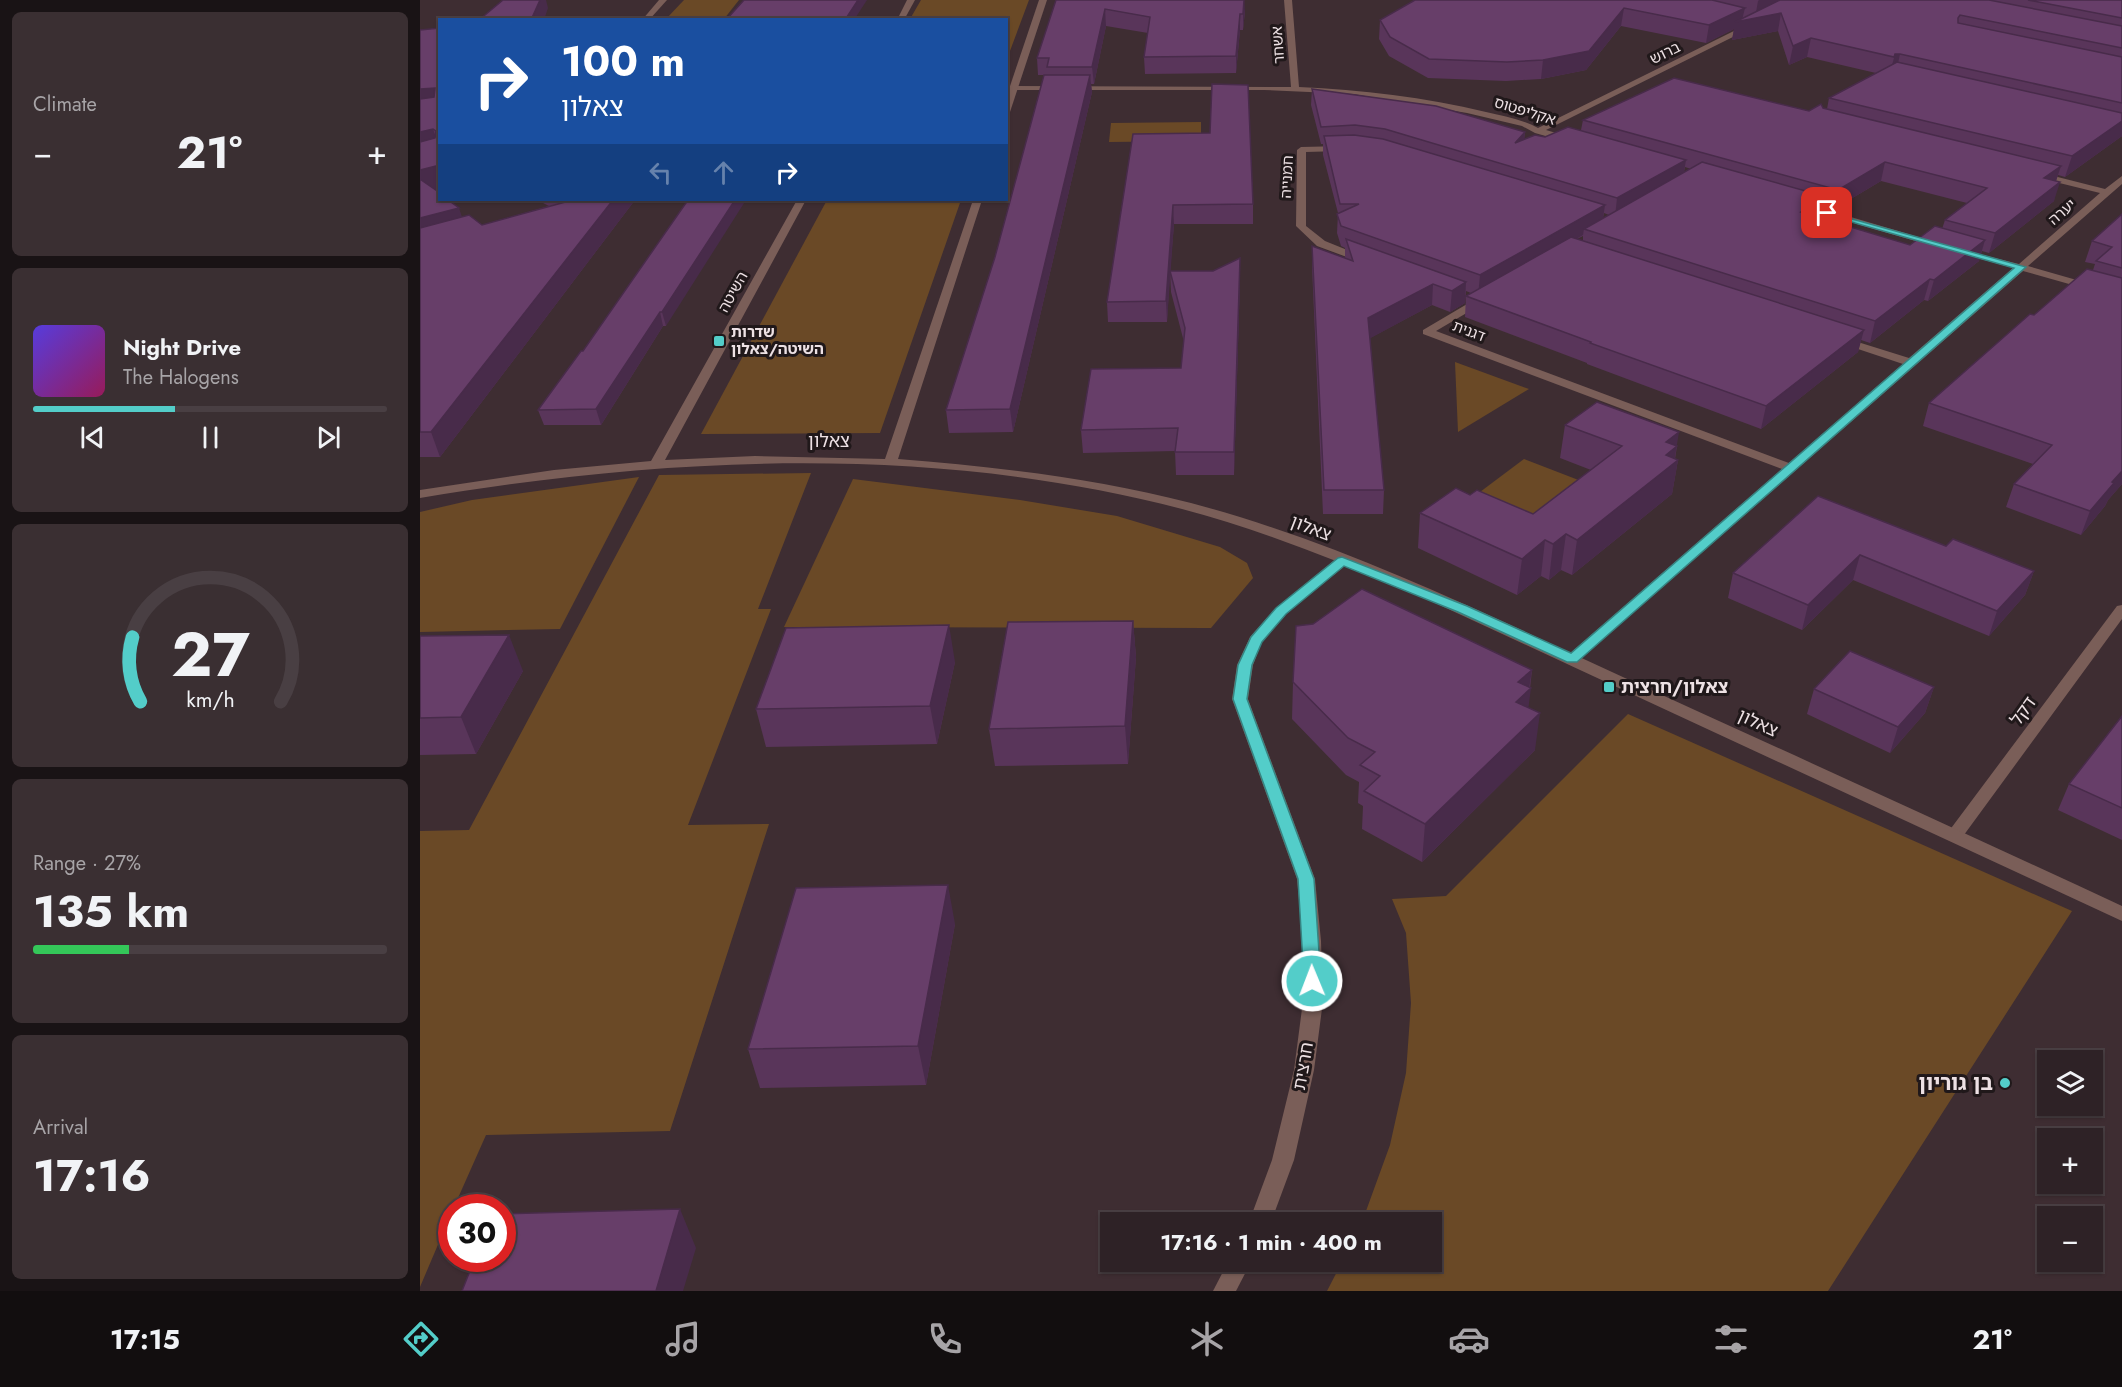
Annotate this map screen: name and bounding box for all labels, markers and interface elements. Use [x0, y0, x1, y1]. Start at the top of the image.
street label: אשחר [1266, 25, 1290, 65]
text: 100 m [561, 31, 685, 92]
street label: ברוש [1646, 36, 1684, 70]
icon: right [462, 42, 540, 120]
text: צאלון [561, 87, 624, 126]
text: Climate [33, 90, 97, 119]
street label: אקליפטוס [1492, 91, 1558, 131]
text: 21° [177, 120, 242, 185]
text: − [33, 129, 52, 176]
text: + [367, 129, 387, 176]
street label: חמנייה [1275, 155, 1299, 199]
icon: left [644, 156, 677, 189]
icon: ahead [707, 156, 740, 189]
icon: right [770, 156, 803, 189]
pin [1801, 187, 1852, 238]
street label: יערה [2043, 194, 2081, 230]
icon: arrive [1810, 196, 1843, 229]
street label: השיטה [713, 268, 753, 316]
street label: דגנית [1449, 315, 1489, 347]
place label: שדרות השיטה/צאלון [731, 321, 824, 360]
text: Night Drive [123, 331, 241, 363]
marker: שדרות השיטה/צאלון [712, 334, 726, 348]
text: The Halogens [123, 363, 239, 392]
icon: previous [76, 421, 109, 454]
icon: pause [194, 421, 227, 454]
icon: next [312, 421, 345, 454]
street label: צאלון [808, 428, 850, 454]
street label: צאלון [1287, 508, 1335, 548]
text: 27 [171, 610, 250, 700]
place label: צאלון/חרצית [1621, 674, 1728, 700]
marker: צאלון/חרצית [1602, 680, 1616, 694]
text: km/h [186, 685, 234, 716]
street label: דקל [2004, 691, 2043, 731]
street label: צאלון [1734, 702, 1782, 744]
text: Range · 27% [33, 849, 141, 878]
text: 135 km [33, 879, 189, 944]
position arrow [1280, 949, 1344, 1013]
street label: חרצית [1286, 1040, 1320, 1092]
map controls [2037, 1050, 2103, 1272]
button: layers [2037, 1050, 2103, 1116]
place label: בן גוריון [1919, 1068, 1993, 1098]
marker: בן גוריון [1998, 1076, 2012, 1090]
text: Arrival [33, 1113, 88, 1142]
button: + [2037, 1128, 2103, 1194]
text: 17:16 [33, 1143, 151, 1208]
speed limit sign: 30 [438, 1194, 516, 1272]
button: − [2037, 1206, 2103, 1272]
text: 17:16 · 1 min · 400 m [1160, 1226, 1382, 1258]
icon: directions [400, 1318, 442, 1360]
icon: music [662, 1318, 704, 1360]
icon: phone [924, 1318, 966, 1360]
icon: climate [1186, 1318, 1228, 1360]
icon: car [1448, 1318, 1490, 1360]
icon: filters [1710, 1318, 1752, 1360]
text: 17:15 [110, 1320, 180, 1359]
text: 21° [1972, 1320, 2012, 1359]

